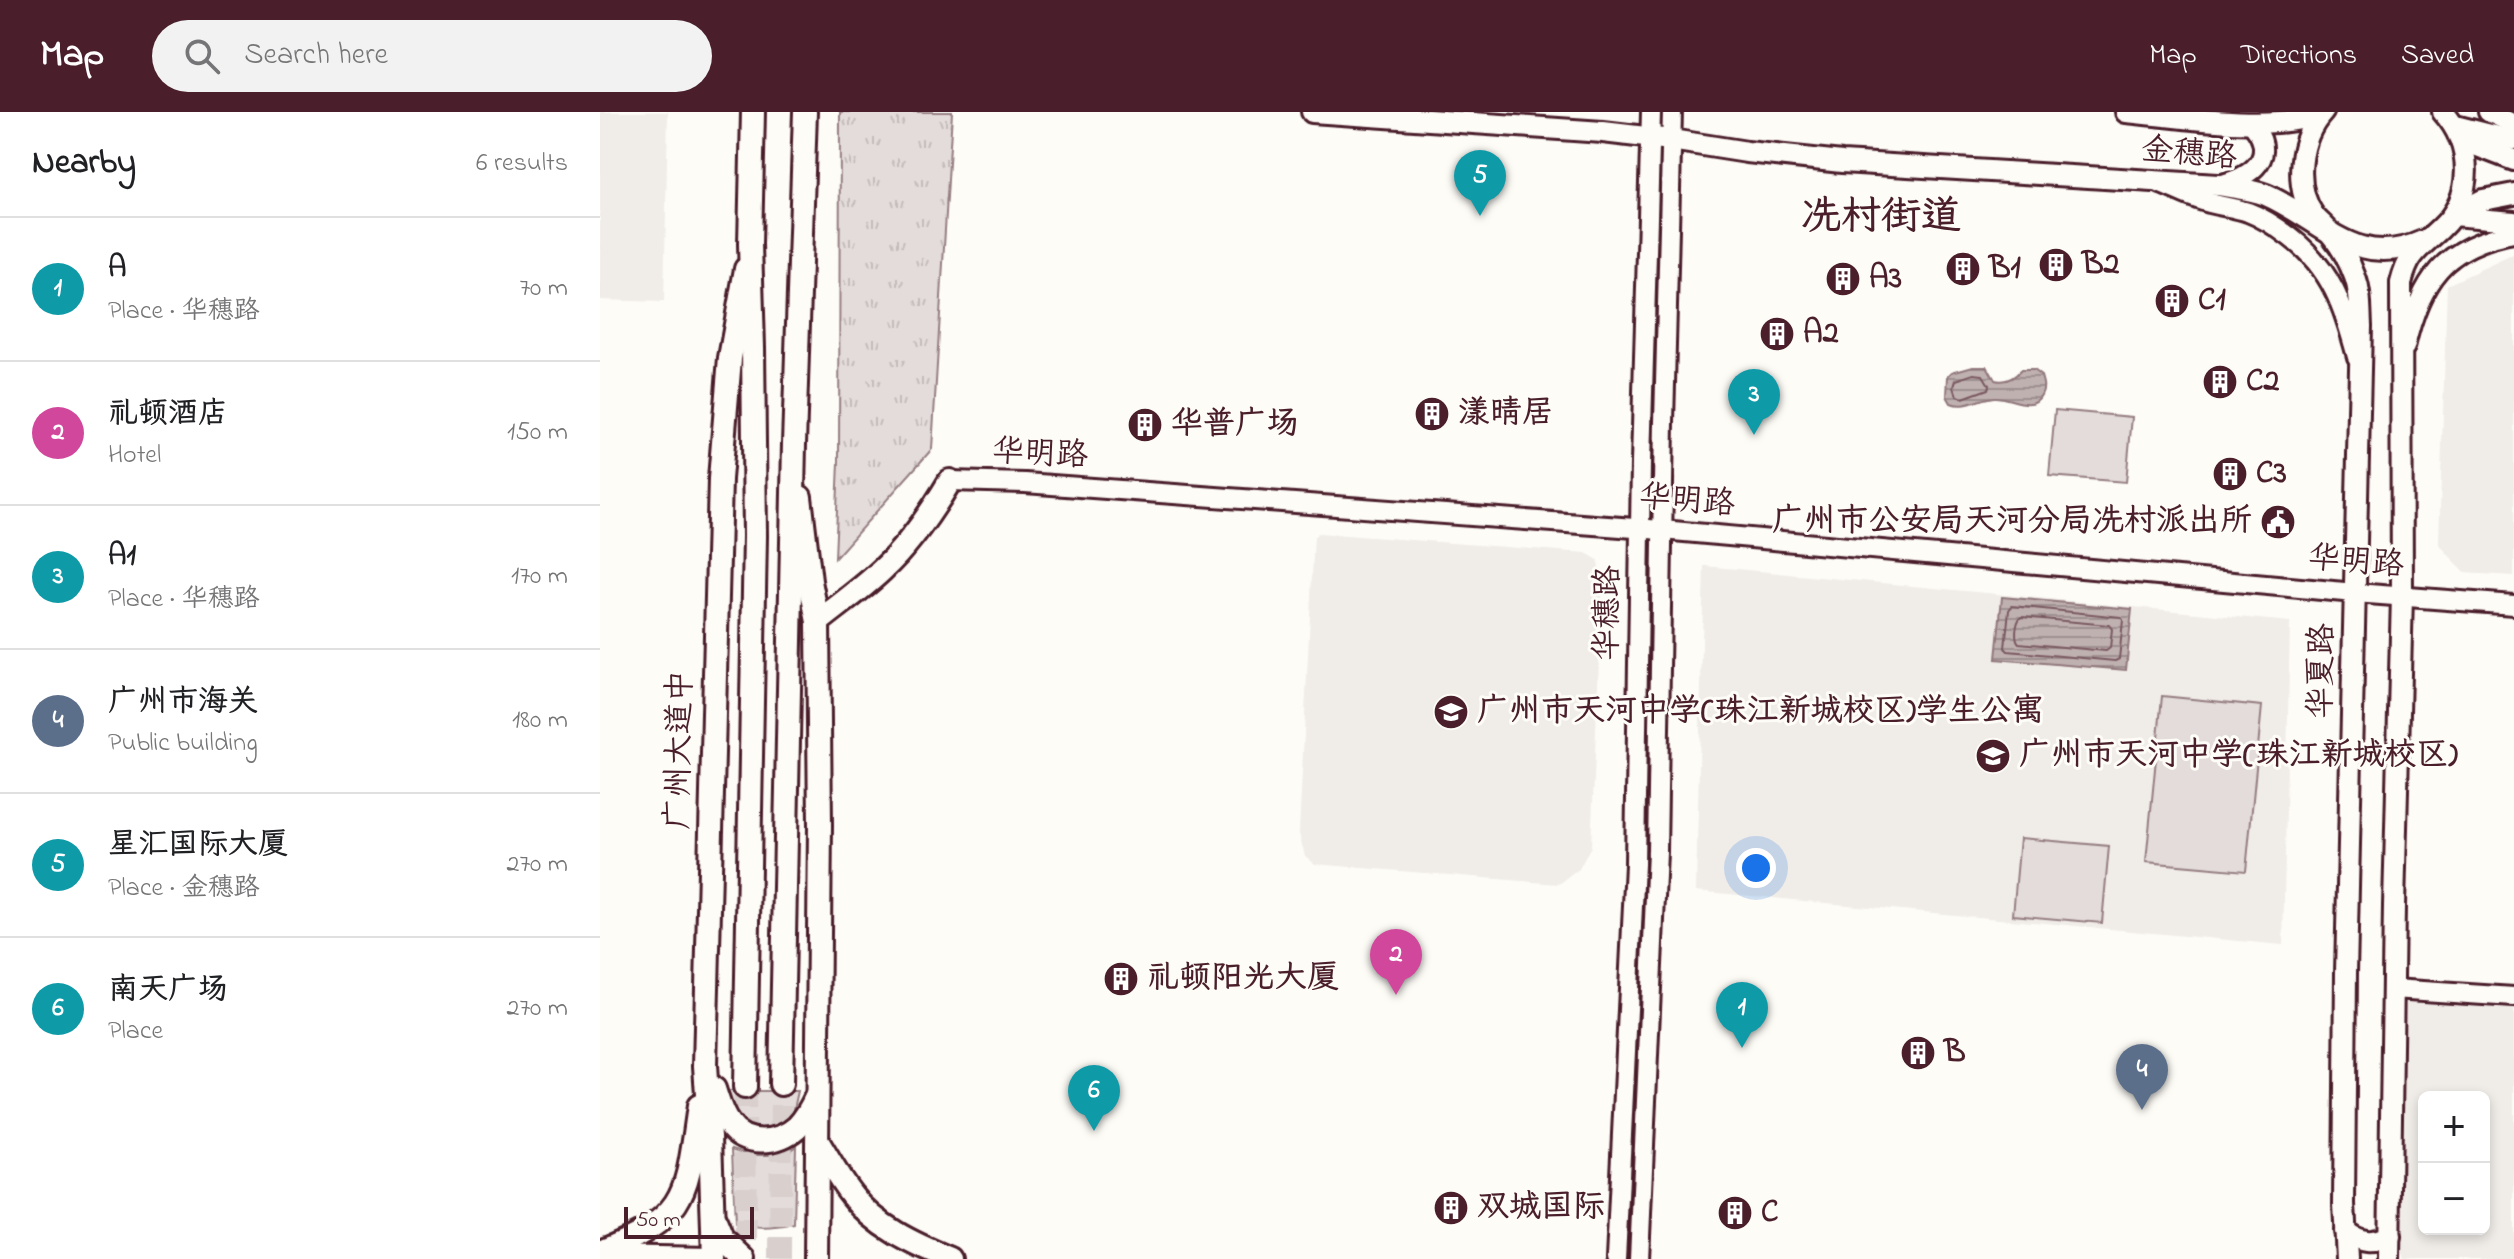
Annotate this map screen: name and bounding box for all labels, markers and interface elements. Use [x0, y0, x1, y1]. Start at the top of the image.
search box [152, 20, 712, 92]
text: Map [40, 28, 104, 84]
icon: search [180, 34, 224, 78]
text: Search here [244, 34, 388, 78]
text: Map [2149, 36, 2197, 77]
text: Directions [2241, 36, 2357, 77]
text: Saved [2401, 36, 2474, 77]
street label: 金穗路 [2139, 127, 2239, 183]
text: Nearby [32, 139, 136, 189]
text: 6 results [476, 145, 568, 183]
pin: 5 [1454, 150, 1506, 216]
district label: 冼村街道 [1801, 189, 1961, 248]
place label: B2 [2080, 242, 2120, 289]
place label: B1 [1987, 246, 2021, 293]
building icon: B2 [2037, 246, 2075, 284]
text: A [108, 247, 126, 291]
building icon: B1 [1944, 250, 1982, 288]
place label: A3 [1869, 256, 1902, 303]
building icon: A3 [1824, 260, 1862, 298]
text: 1 [54, 270, 62, 308]
text: 70 m [519, 270, 568, 308]
place label: C1 [2198, 278, 2226, 325]
building icon: C1 [2153, 282, 2191, 320]
text: Place · 华穗路 [108, 293, 260, 331]
place label: A2 [1803, 311, 1839, 358]
building icon: A2 [1758, 315, 1796, 353]
place label: C2 [2246, 359, 2280, 406]
building icon: C2 [2201, 363, 2239, 401]
pin: 3 [1728, 369, 1780, 435]
place label: 漾晴居 [1458, 391, 1554, 438]
text: 礼顿酒店 [108, 393, 228, 437]
building icon: 漾晴居 [1413, 395, 1451, 433]
place label: 华普广场 [1171, 402, 1299, 449]
building icon: 华普广场 [1126, 406, 1164, 444]
text: 2 [52, 414, 64, 452]
text: 150 m [507, 414, 568, 452]
street label: 华明路 [991, 429, 1089, 481]
text: Hotel [108, 437, 161, 475]
place label: C3 [2256, 451, 2287, 498]
building icon: C3 [2211, 455, 2249, 493]
street label: 华明路 [1637, 474, 1737, 530]
place label: 广州市公安局天河分局冼村派出所 [1772, 499, 2252, 546]
public building icon: 广州市公安局天河分局冼村派出所 [2259, 503, 2297, 541]
text: A1 [108, 535, 136, 579]
street label: 华明路 [2306, 535, 2406, 591]
text: 3 [53, 558, 63, 596]
text: 170 m [511, 558, 568, 596]
street label: 华穗路 [1585, 565, 1633, 661]
text: Place · 华穗路 [108, 581, 260, 619]
street label: 华夏路 [2299, 623, 2347, 719]
street label: 广州大道中 [656, 670, 706, 830]
text: 广州市海关 [108, 681, 258, 725]
place label: 广州市天河中学(珠江新城校区)学生公寓 [1477, 689, 2044, 736]
school or university icon: 广州市天河中学(珠江新城校区)学生公寓 [1432, 693, 1470, 731]
text: 4 [53, 702, 63, 740]
text: 180 m [512, 702, 568, 740]
text: Public building [108, 725, 258, 763]
place label: 广州市天河中学(珠江新城校区) [2019, 733, 2459, 780]
school or university icon: 广州市天河中学(珠江新城校区) [1974, 737, 2012, 775]
text: 星汇国际大厦 [108, 824, 288, 868]
text: 5 [51, 846, 65, 884]
text: 270 m [506, 846, 568, 884]
your location [1736, 848, 1776, 888]
text: Place · 金穗路 [108, 870, 260, 908]
pin: 2 [1370, 929, 1422, 995]
place label: 礼顿阳光大厦 [1147, 956, 1339, 1003]
building icon: 礼顿阳光大厦 [1102, 960, 1140, 998]
text: 南天广场 [108, 969, 228, 1013]
pin: 1 [1716, 982, 1768, 1048]
text: 6 [52, 990, 64, 1028]
text: 270 m [506, 990, 568, 1028]
text: Place [108, 1013, 163, 1051]
place label: B [1942, 1030, 1966, 1077]
building icon: B [1899, 1034, 1937, 1072]
pin: 4 [2116, 1044, 2168, 1110]
pin: 6 [1068, 1065, 1120, 1131]
map controls [2418, 1091, 2490, 1235]
button: + [2418, 1091, 2490, 1163]
button: − [2418, 1163, 2490, 1235]
place label: 双城国际 [1477, 1185, 1605, 1232]
building icon: 双城国际 [1432, 1189, 1470, 1227]
place label: C [1761, 1190, 1779, 1237]
building icon: C [1716, 1194, 1754, 1232]
scale bar [624, 1203, 754, 1239]
text: 50 m [636, 1205, 681, 1237]

